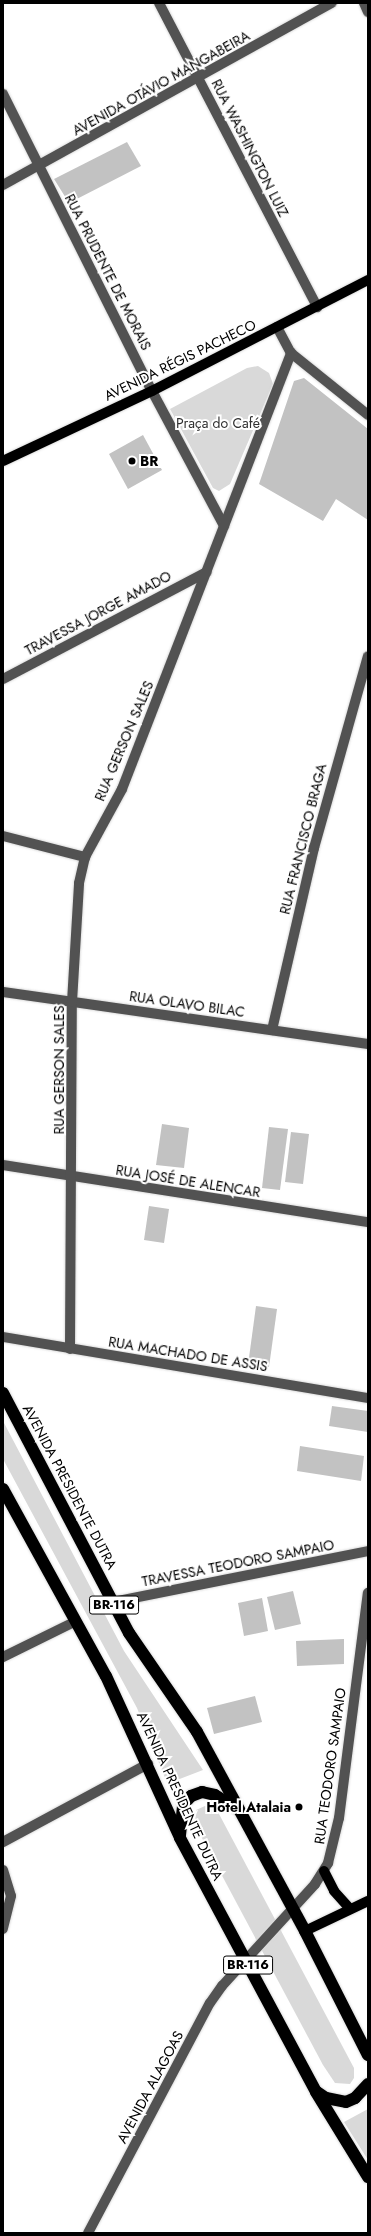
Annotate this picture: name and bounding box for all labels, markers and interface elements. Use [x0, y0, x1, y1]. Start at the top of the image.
street label: AVENIDA OTÁVIO MANGABEIRA [69, 27, 253, 139]
street label: RUA WASHINGTON LUIZ [208, 76, 292, 220]
street label: RUA PRUDENTE DE MORAIS [61, 191, 155, 353]
street label: AVENIDA RÉGIS PACHECO [101, 316, 259, 404]
park label: Praça do Café [176, 415, 260, 431]
place label: BR [140, 453, 158, 469]
marker: BR [127, 456, 137, 466]
street label: TRAVESSA JORGE AMADO [22, 567, 174, 659]
street label: RUA GERSON SALES [91, 678, 157, 804]
street label: RUA FRANCISCO BRAGA [276, 762, 330, 916]
street label: RUA OLAVO BILAC [128, 988, 246, 1020]
street label: RUA GERSON SALES [51, 1006, 67, 1134]
street label: RUA JOSÉ DE ALENCAR [115, 1161, 261, 1201]
street label: RUA MACHADO DE ASSIS [107, 1333, 269, 1375]
street label: AVENIDA PRESIDENTE DUTRA [19, 1402, 121, 1572]
street label: TRAVESSA TEODORO SAMPAIO [140, 1536, 336, 1590]
road number: BR-116 [89, 1594, 139, 1616]
street label: RUA TEODORO SAMPAIO [311, 1687, 349, 1845]
street label: AVENIDA PRESIDENTE DUTRA [133, 1709, 227, 1883]
place label: Hotel Atalaia [206, 1799, 291, 1815]
marker: Hotel Atalaia [294, 1802, 304, 1812]
road number: BR-116 [223, 1954, 273, 1976]
street label: AVENIDA ALAGOAS [113, 2028, 187, 2146]

